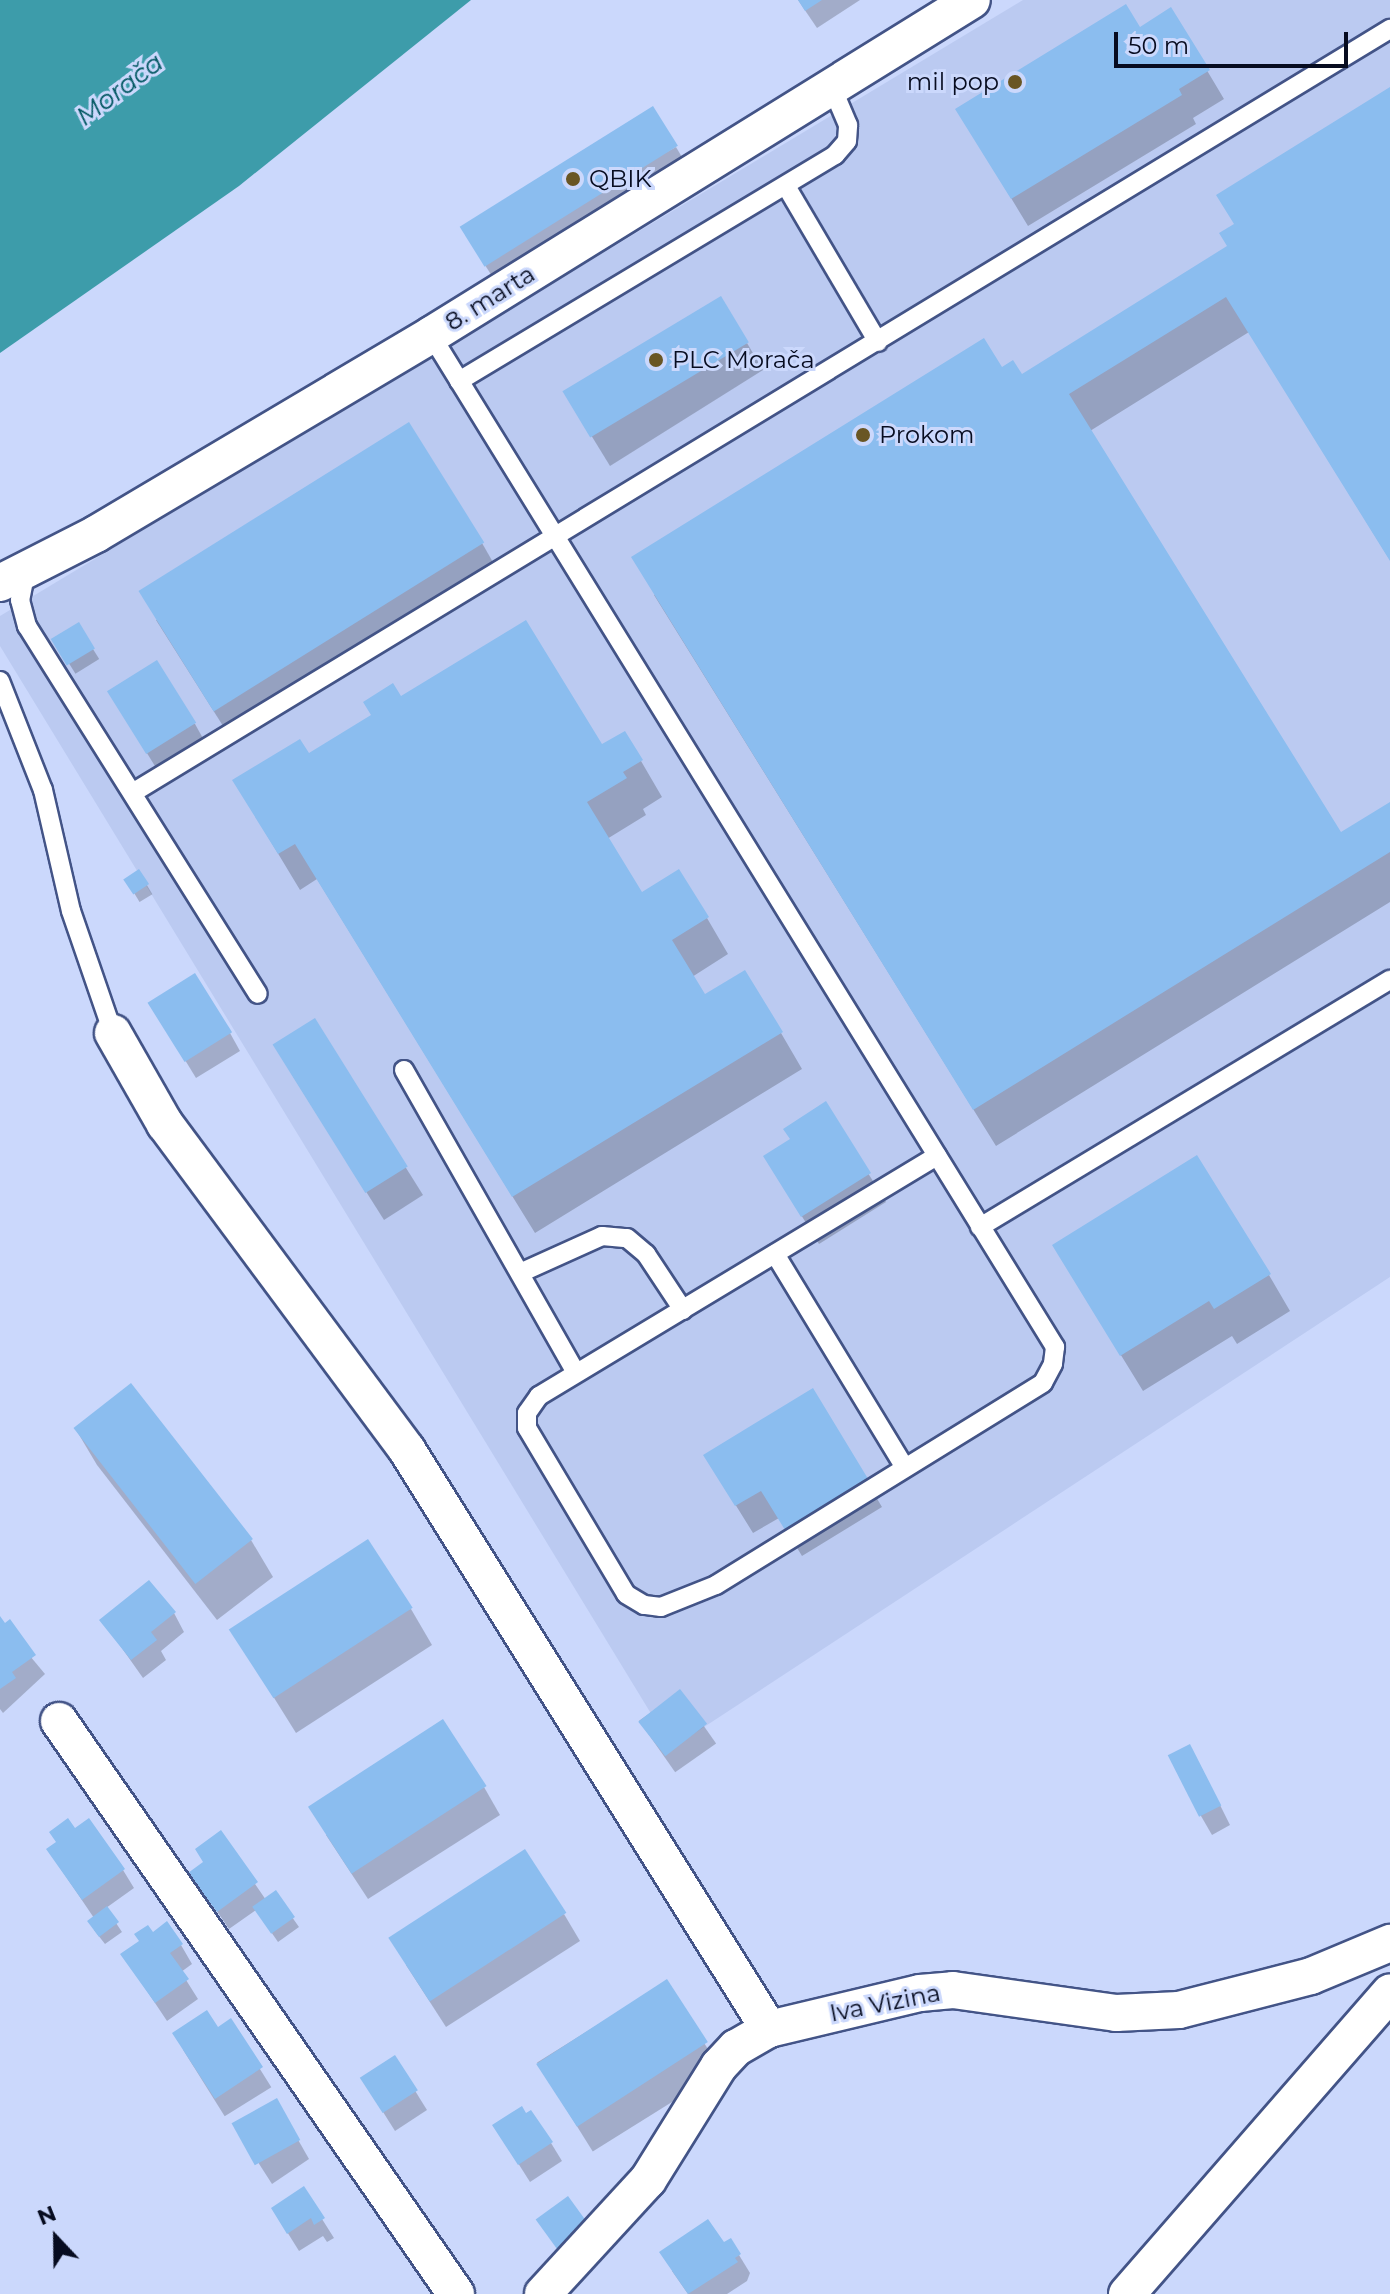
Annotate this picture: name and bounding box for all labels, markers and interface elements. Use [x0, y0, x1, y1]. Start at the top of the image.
scale bar [1118, 16, 1352, 66]
text: 50 m [1128, 31, 1189, 60]
water label: Morača [70, 47, 170, 133]
place label: mil pop [907, 68, 999, 96]
marker: mil pop [1006, 73, 1024, 91]
place label: QBIK [589, 165, 652, 193]
marker: QBIK [564, 170, 582, 188]
street label: 8. marta [440, 259, 540, 337]
place label: PLC Morača [672, 346, 815, 374]
marker: PLC Morača [647, 351, 665, 369]
place label: Prokom [879, 421, 974, 449]
marker: Prokom [854, 426, 872, 444]
street label: Iva Vizina [827, 1978, 943, 2028]
north arrow [16, 2198, 96, 2278]
text: N [34, 2199, 60, 2231]

